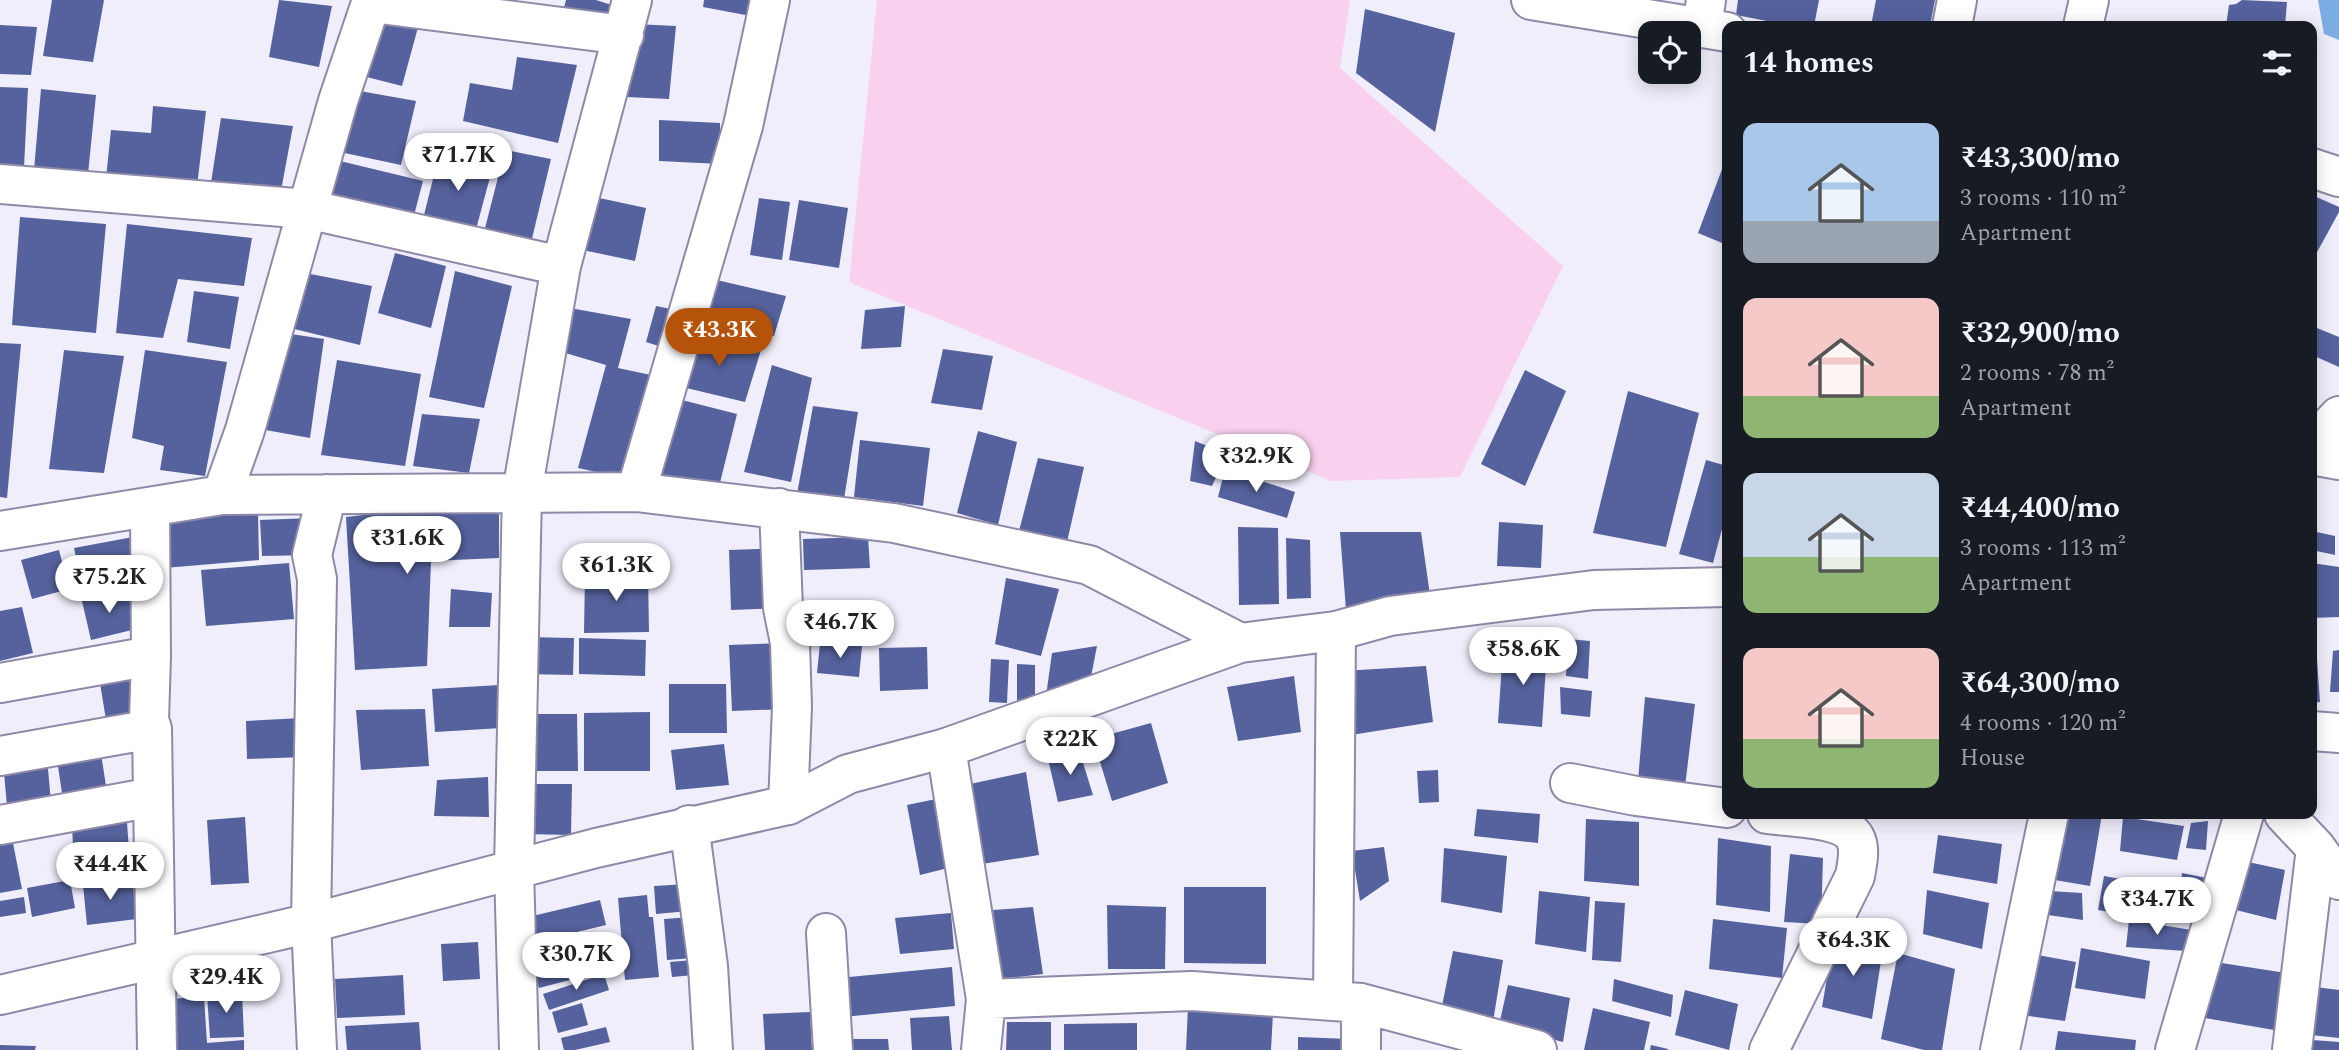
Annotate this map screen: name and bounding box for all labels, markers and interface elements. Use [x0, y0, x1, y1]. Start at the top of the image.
map controls [1638, 21, 1701, 84]
button: locate [1638, 21, 1701, 84]
text: 14 homes [1743, 40, 1874, 86]
icon: filters [2258, 44, 2296, 82]
pin: ₹71.7K [401, 134, 515, 193]
text: ₹43,300/mo [1960, 135, 2120, 181]
text: ₹71.7K [420, 138, 496, 173]
icon: home [1799, 151, 1883, 235]
text: 3 rooms · 110 m² [1960, 181, 2126, 216]
text: Apartment [1960, 216, 2072, 251]
pin: ₹43.3K [662, 308, 776, 368]
text: ₹32,900/mo [1960, 310, 2120, 356]
text: ₹43.3K [681, 313, 757, 348]
icon: home [1799, 326, 1883, 410]
text: 2 rooms · 78 m² [1960, 356, 2114, 391]
text: Apartment [1960, 391, 2072, 426]
pin: ₹32.9K [1199, 434, 1313, 494]
text: ₹32.9K [1218, 439, 1294, 474]
text: ₹44,400/mo [1960, 485, 2120, 531]
icon: home [1799, 501, 1883, 585]
pin: ₹31.6K [350, 516, 464, 576]
text: ₹31.6K [369, 521, 445, 556]
text: 3 rooms · 113 m² [1960, 531, 2126, 566]
pin: ₹61.3K [559, 544, 673, 603]
text: ₹61.3K [578, 548, 654, 583]
pin: ₹75.2K [52, 556, 166, 615]
text: ₹75.2K [71, 560, 147, 595]
text: Apartment [1960, 566, 2072, 601]
pin: ₹46.7K [783, 600, 897, 660]
text: ₹46.7K [802, 605, 878, 640]
pin: ₹58.6K [1466, 628, 1580, 687]
text: ₹58.6K [1485, 632, 1561, 667]
text: ₹64,300/mo [1960, 660, 2120, 706]
icon: home [1799, 676, 1883, 760]
text: 4 rooms · 120 m² [1960, 706, 2126, 741]
pin: ₹22K [1029, 718, 1111, 777]
text: ₹22K [1042, 722, 1098, 757]
text: House [1960, 741, 2025, 776]
pin: ₹44.4K [53, 842, 167, 902]
text: ₹44.4K [72, 847, 148, 882]
pin: ₹34.7K [2100, 878, 2214, 937]
text: ₹34.7K [2119, 882, 2195, 917]
pin: ₹64.3K [1796, 918, 1910, 978]
text: ₹64.3K [1815, 923, 1891, 958]
pin: ₹30.7K [519, 932, 633, 992]
text: ₹30.7K [538, 937, 614, 972]
pin: ₹29.4K [169, 956, 283, 1015]
text: ₹29.4K [188, 960, 264, 995]

